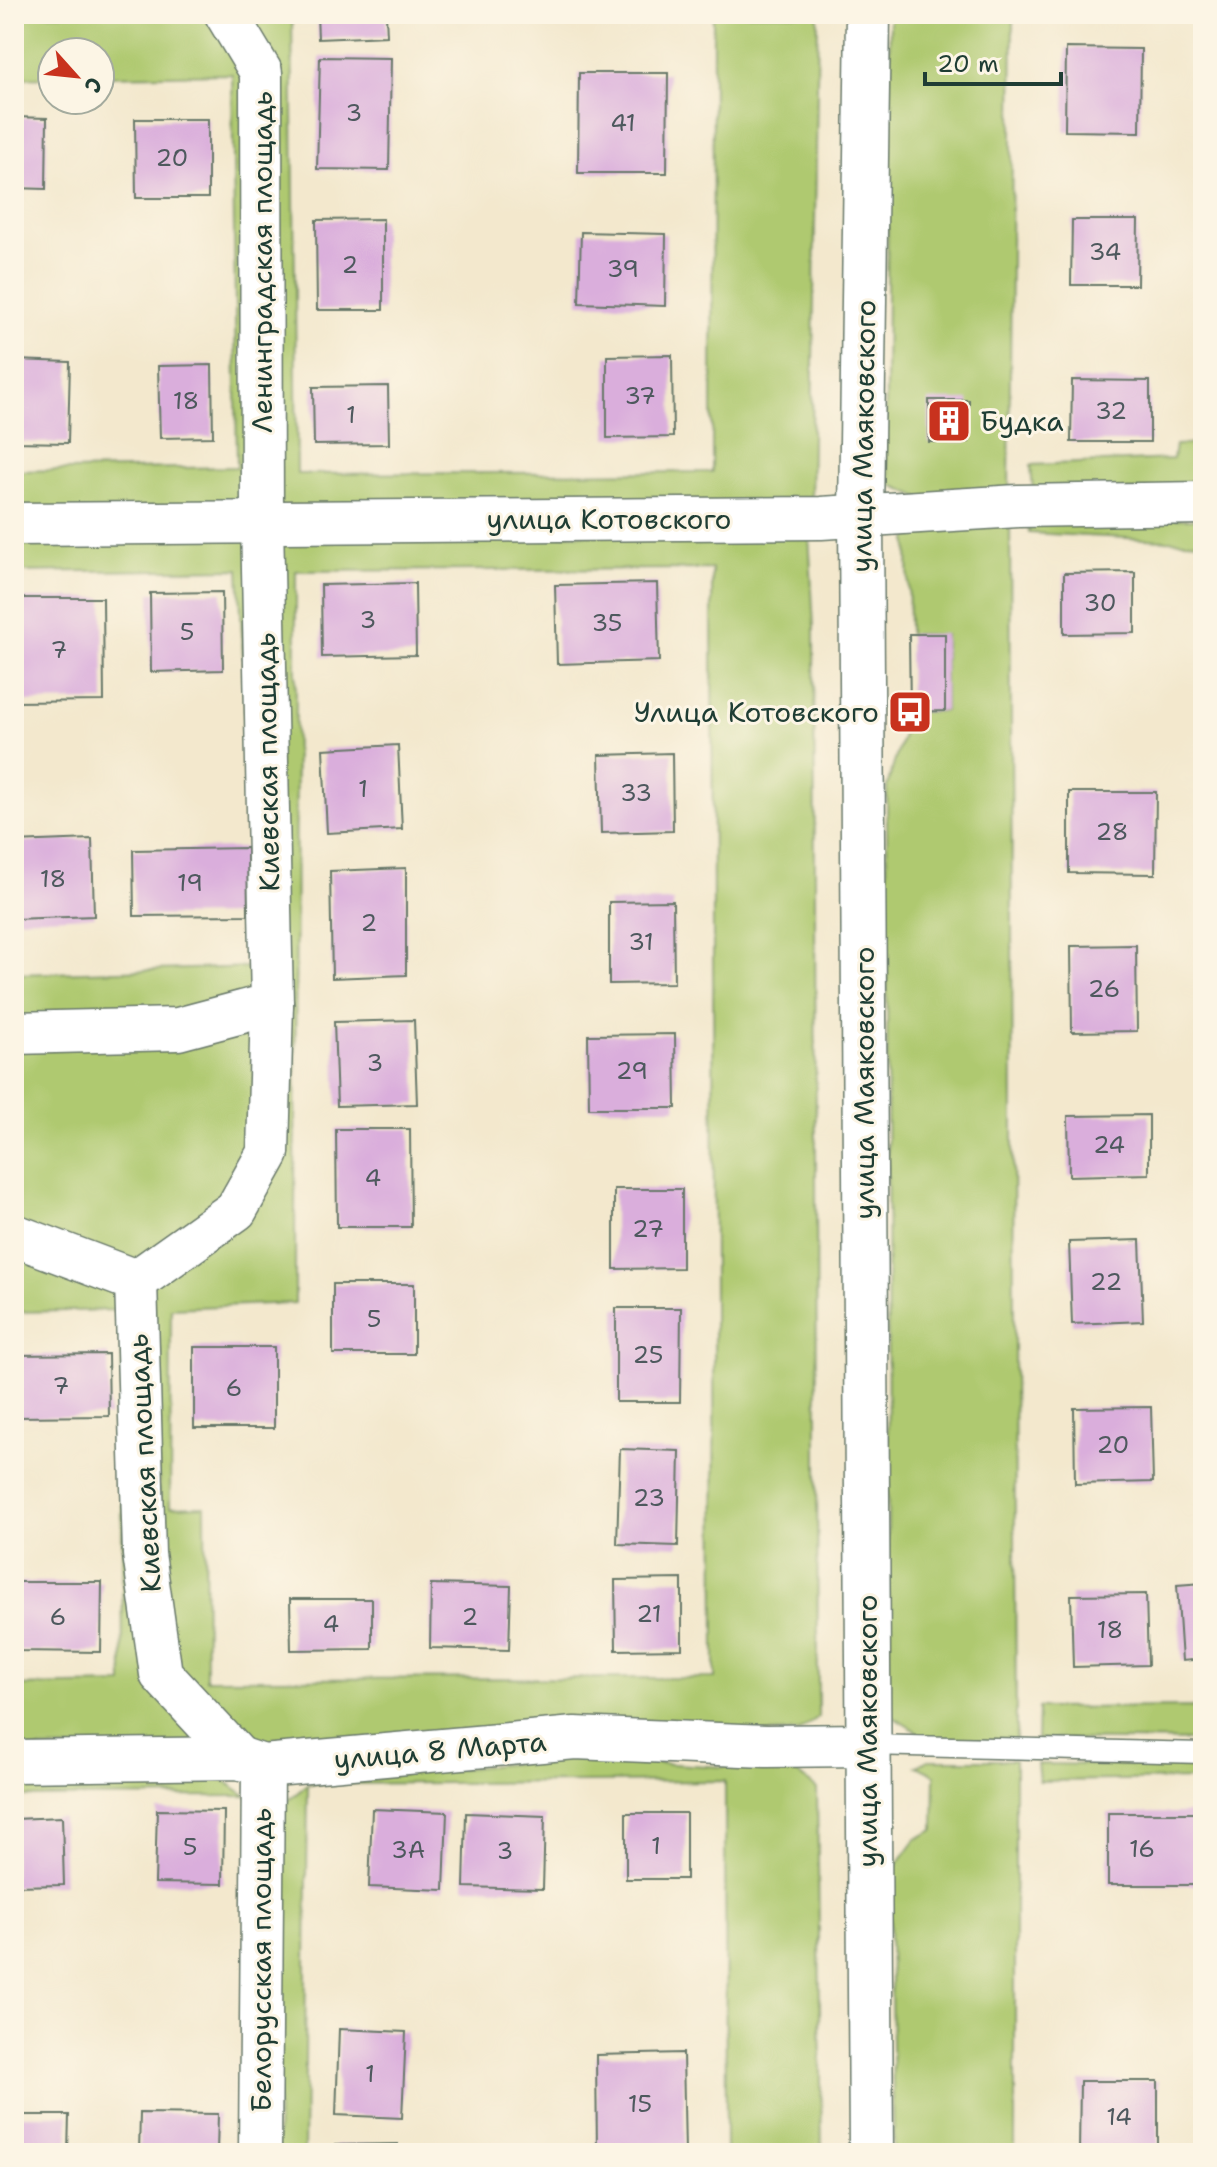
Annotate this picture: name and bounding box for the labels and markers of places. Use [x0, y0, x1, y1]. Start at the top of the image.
building icon: Будка [925, 397, 973, 445]
place label: Будка [980, 402, 1064, 440]
bus stop icon: Улица Котовского [886, 688, 934, 736]
place label: Улица Котовского [634, 693, 879, 731]

